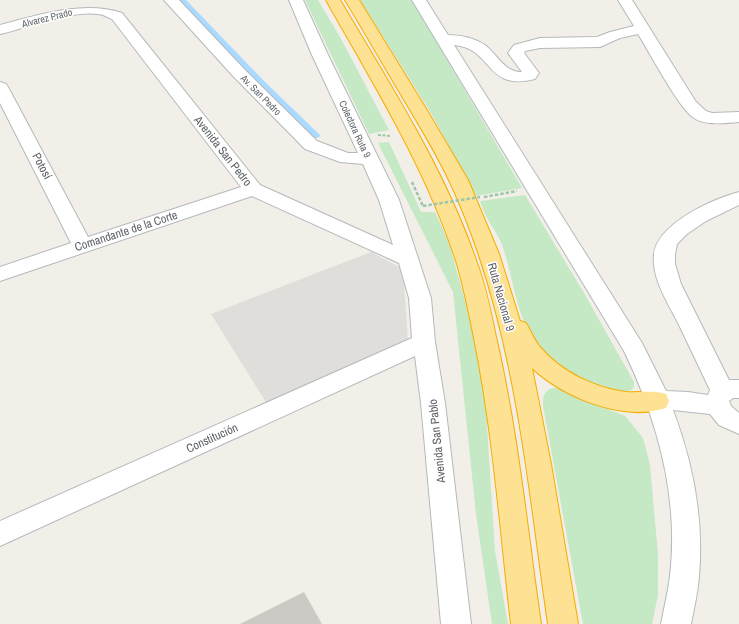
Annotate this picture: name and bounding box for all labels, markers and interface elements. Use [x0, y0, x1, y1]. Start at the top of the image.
street label: Alvarez Prado [19, 5, 74, 31]
street label: Av. San Pedro [237, 71, 284, 118]
street label: Colectora Ruta 9 [336, 98, 374, 160]
street label: Avenida San Pedro [190, 112, 256, 189]
street label: Potosí [28, 150, 56, 182]
street label: Comandante de la Corte [73, 207, 179, 255]
street label: Ruta Nacional 9 [484, 261, 518, 333]
street label: Avenida San Pablo [425, 398, 449, 485]
street label: Constitución [184, 419, 240, 457]

